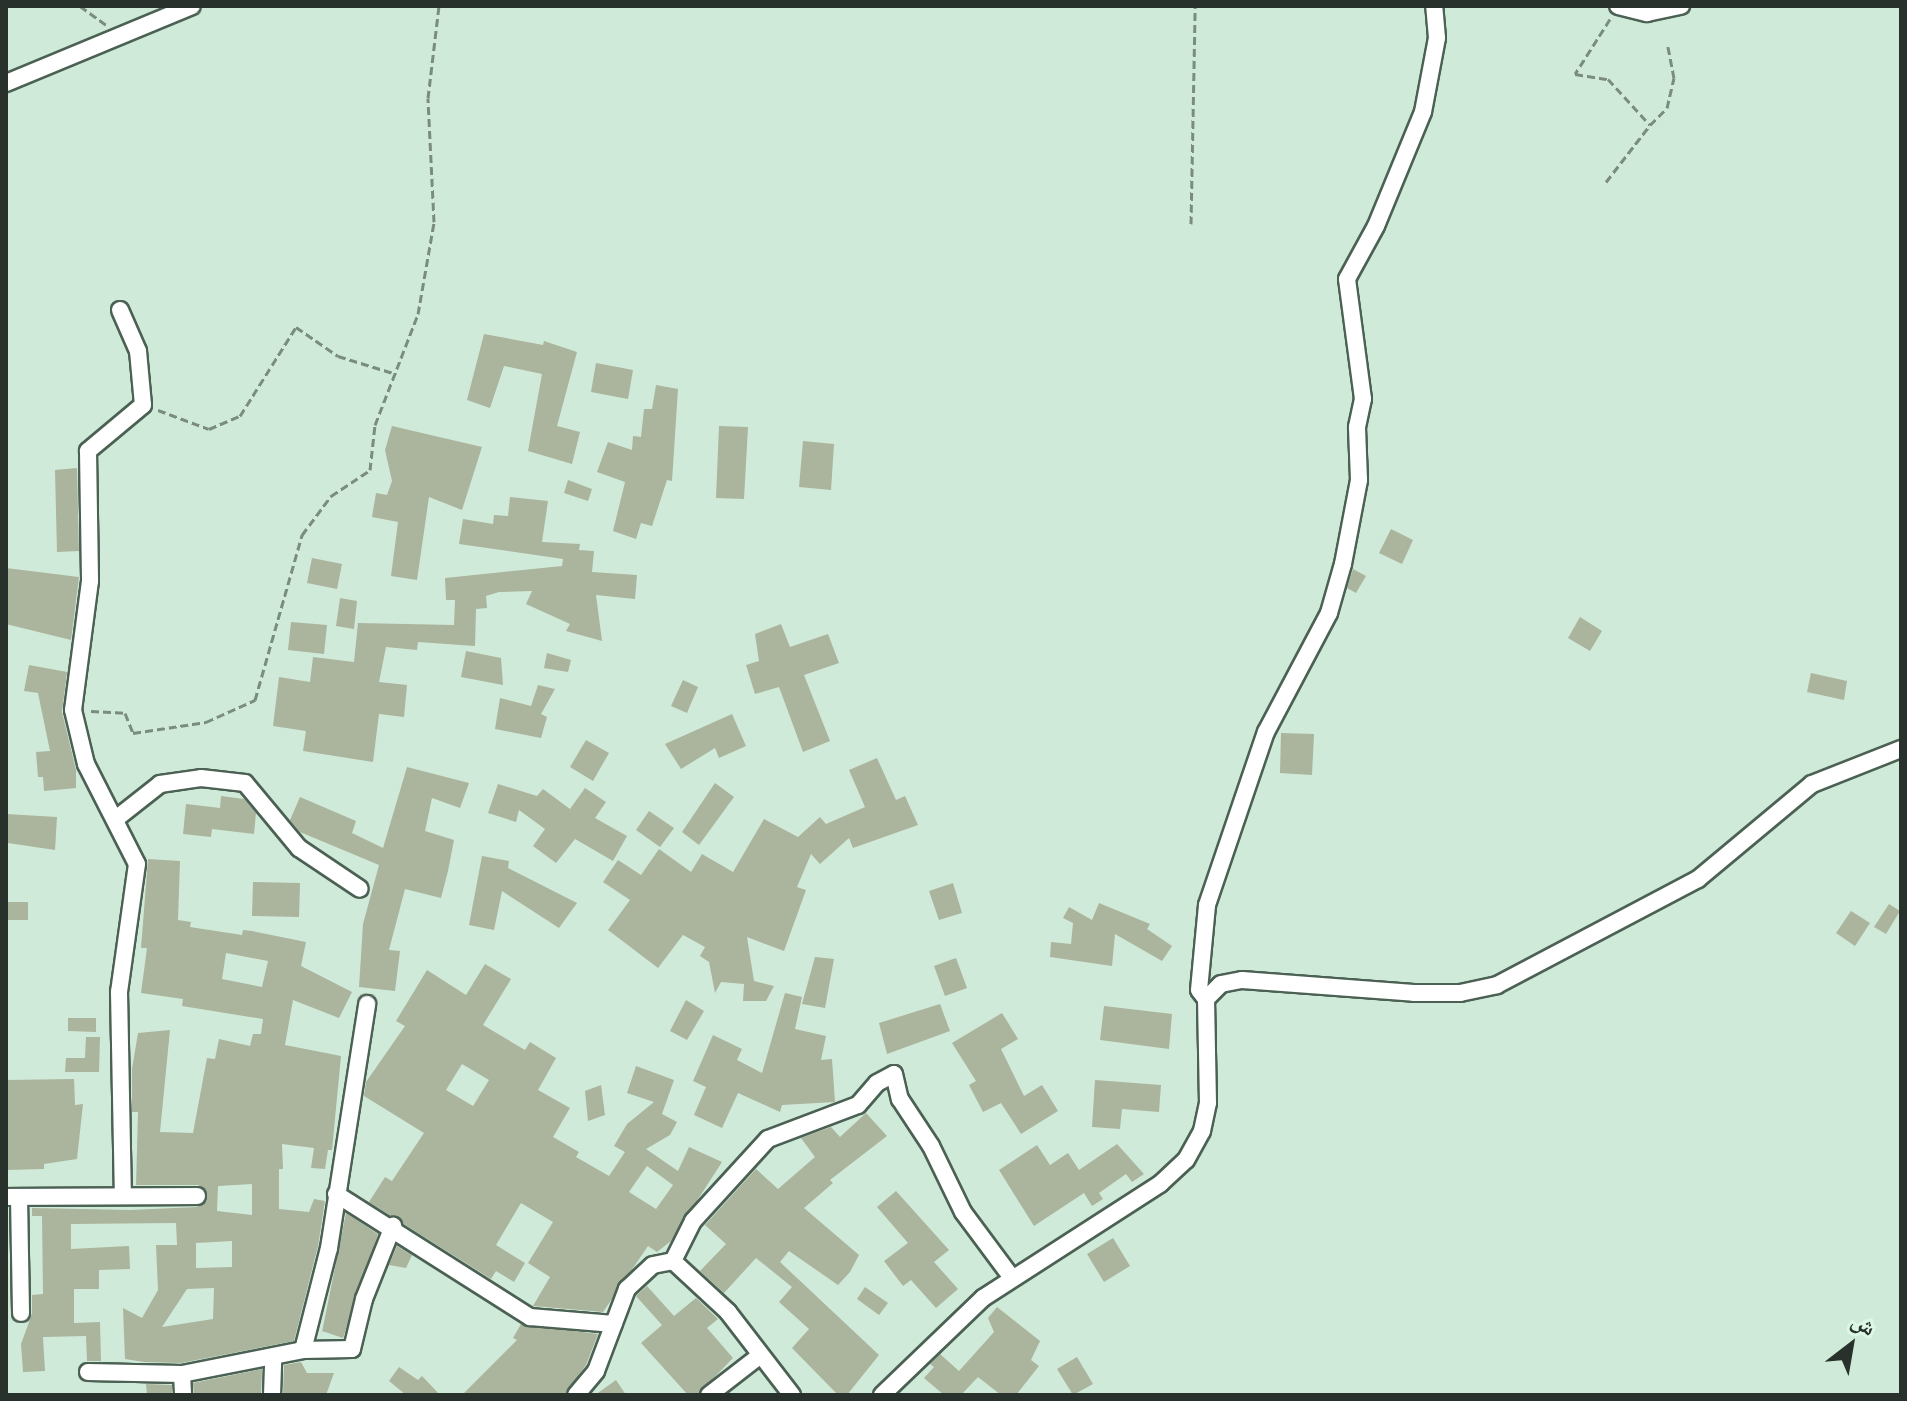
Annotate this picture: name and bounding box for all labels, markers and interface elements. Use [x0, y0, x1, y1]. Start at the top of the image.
north arrow [1811, 1305, 1891, 1385]
text: ش [1847, 1306, 1881, 1342]

